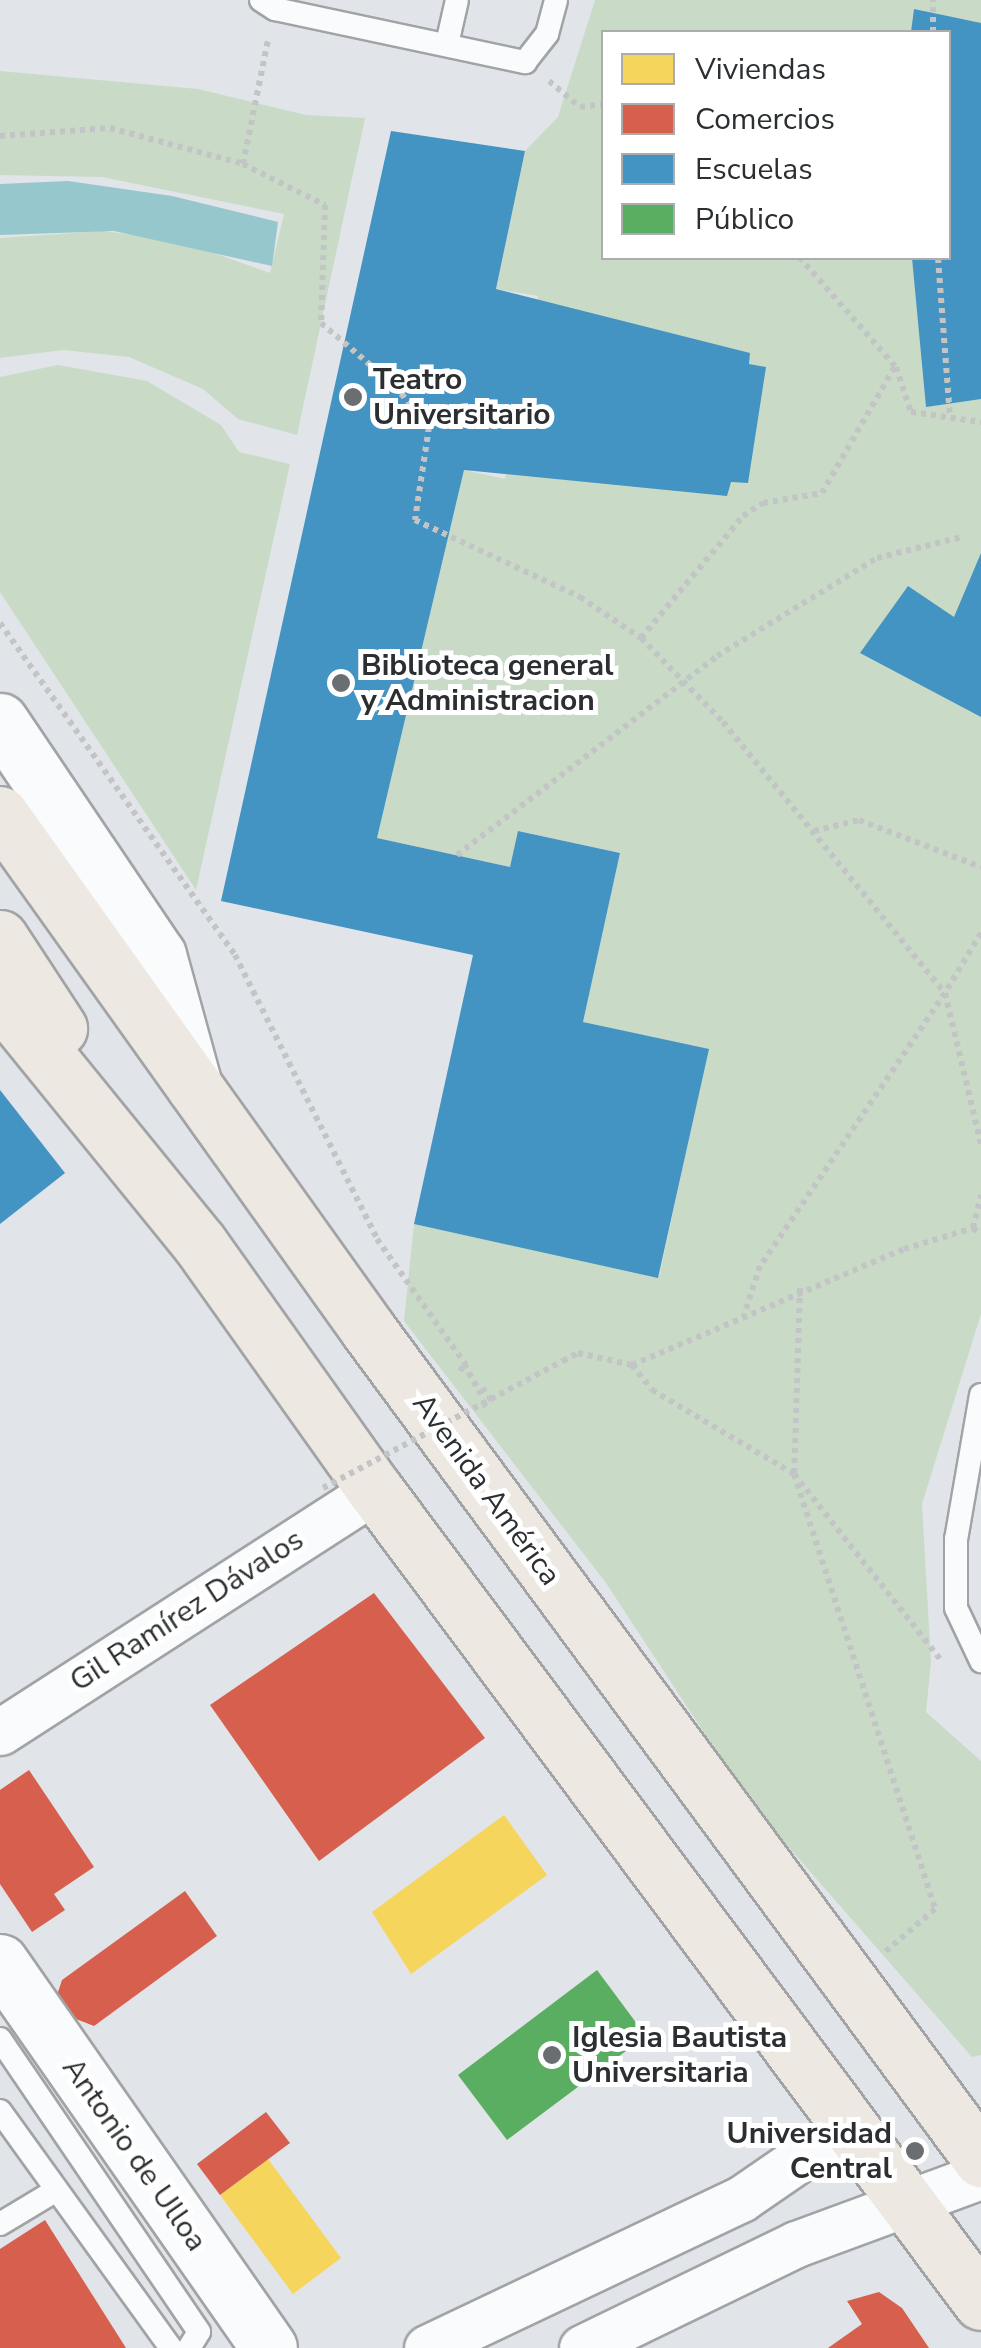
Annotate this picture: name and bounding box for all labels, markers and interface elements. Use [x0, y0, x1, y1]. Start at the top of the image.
legend [601, 30, 951, 260]
text: Viviendas [695, 49, 826, 90]
text: Comercios [695, 99, 835, 140]
text: Escuelas [695, 149, 813, 190]
text: Público [695, 199, 794, 240]
place label: Teatro Universitario [373, 362, 551, 432]
marker: Teatro Universitario [342, 386, 364, 408]
place label: Biblioteca general y Administracion [361, 648, 614, 718]
marker: Biblioteca general y Administracion [330, 672, 352, 694]
street label: Avenida América [404, 1387, 568, 1593]
street label: Gil Ramírez Dávalos [64, 1522, 310, 1700]
place label: Iglesia Bautista Universitaria [572, 2020, 787, 2090]
marker: Iglesia Bautista Universitaria [541, 2044, 563, 2066]
street label: Antonio de Ulloa [54, 2051, 214, 2259]
place label: Universidad Central [727, 2116, 892, 2186]
marker: Universidad Central [902, 2138, 928, 2164]

